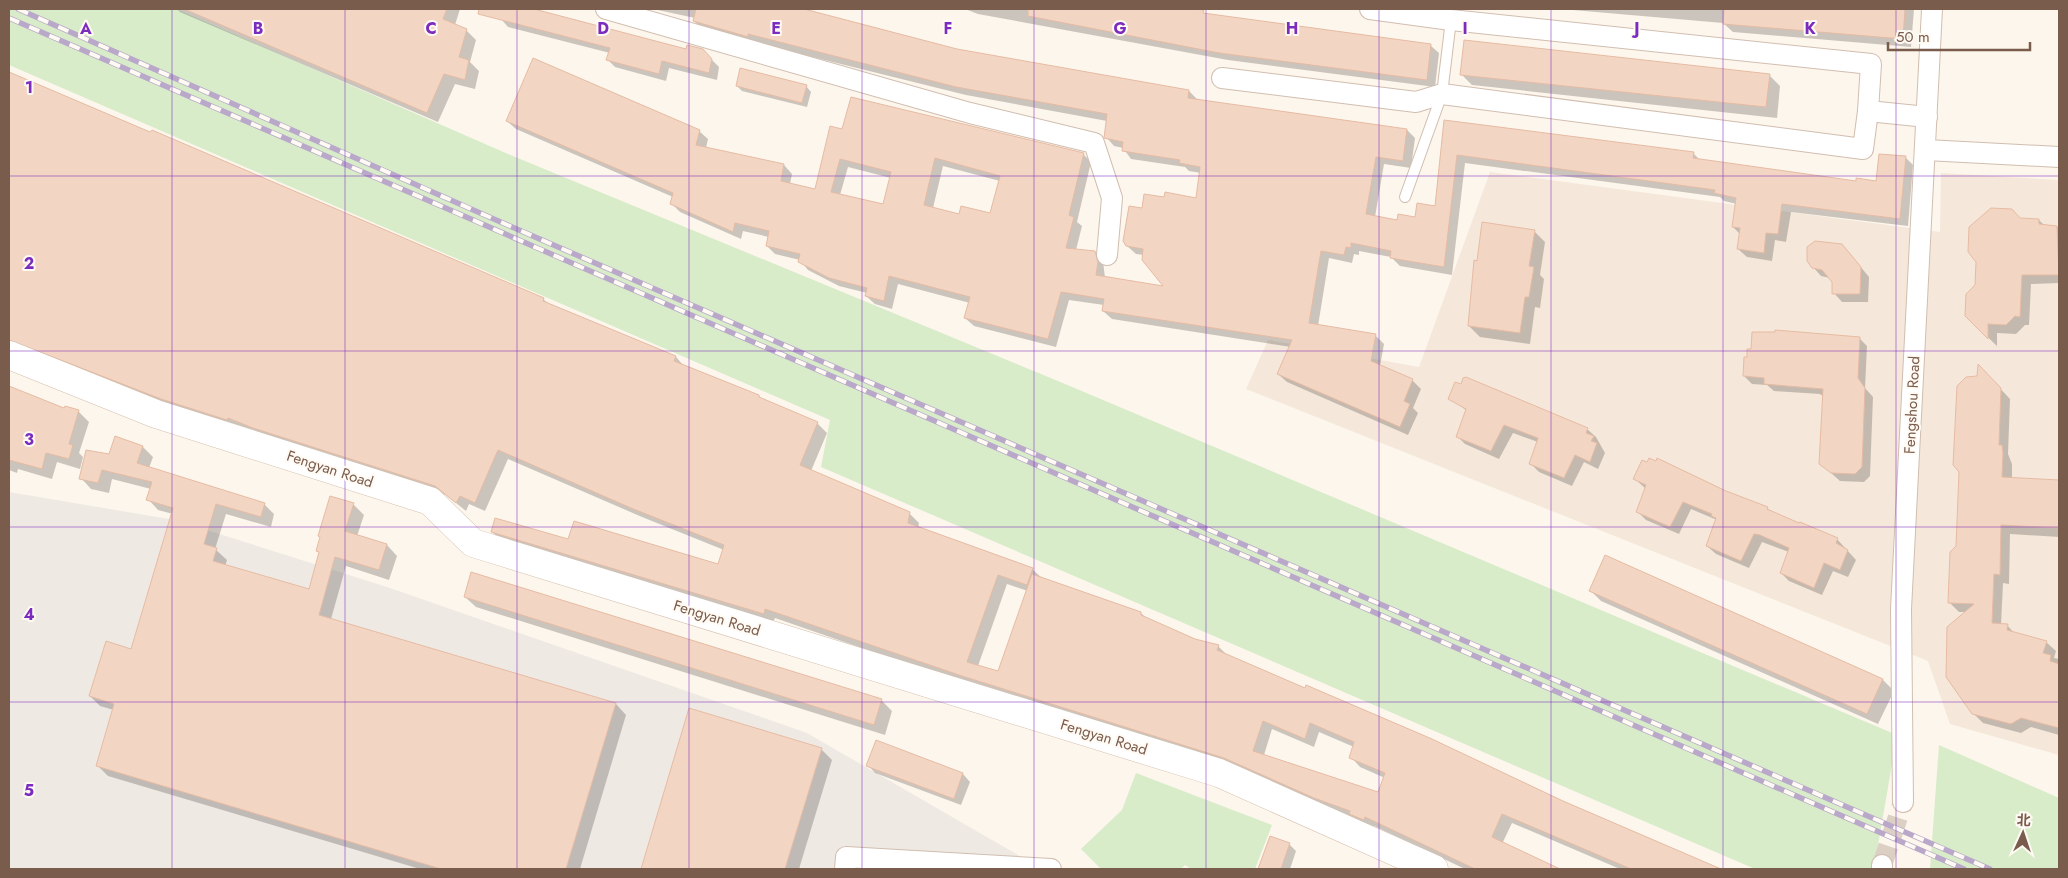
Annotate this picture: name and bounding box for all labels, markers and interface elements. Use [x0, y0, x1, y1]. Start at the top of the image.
text: A [79, 17, 92, 40]
text: B [253, 17, 263, 40]
text: C [425, 17, 437, 40]
text: D [597, 17, 609, 40]
text: E [771, 17, 781, 40]
text: F [944, 17, 952, 40]
text: G [1113, 17, 1127, 40]
text: H [1286, 17, 1298, 40]
text: I [1462, 17, 1468, 40]
text: J [1631, 17, 1640, 40]
text: K [1804, 17, 1816, 40]
scale bar [1888, 20, 2030, 52]
text: 50 m [1896, 26, 1930, 48]
text: 1 [25, 76, 33, 99]
text: 2 [24, 252, 34, 275]
street label: Fengshou Road [1898, 355, 1926, 455]
text: 3 [24, 428, 34, 451]
street label: Fengyan Road [284, 445, 376, 493]
street label: Fengyan Road [671, 594, 763, 642]
text: 4 [23, 603, 35, 626]
street label: Fengyan Road [1058, 713, 1150, 761]
text: 5 [24, 779, 34, 802]
north arrow [1998, 808, 2048, 858]
text: 北 [2016, 810, 2031, 830]

